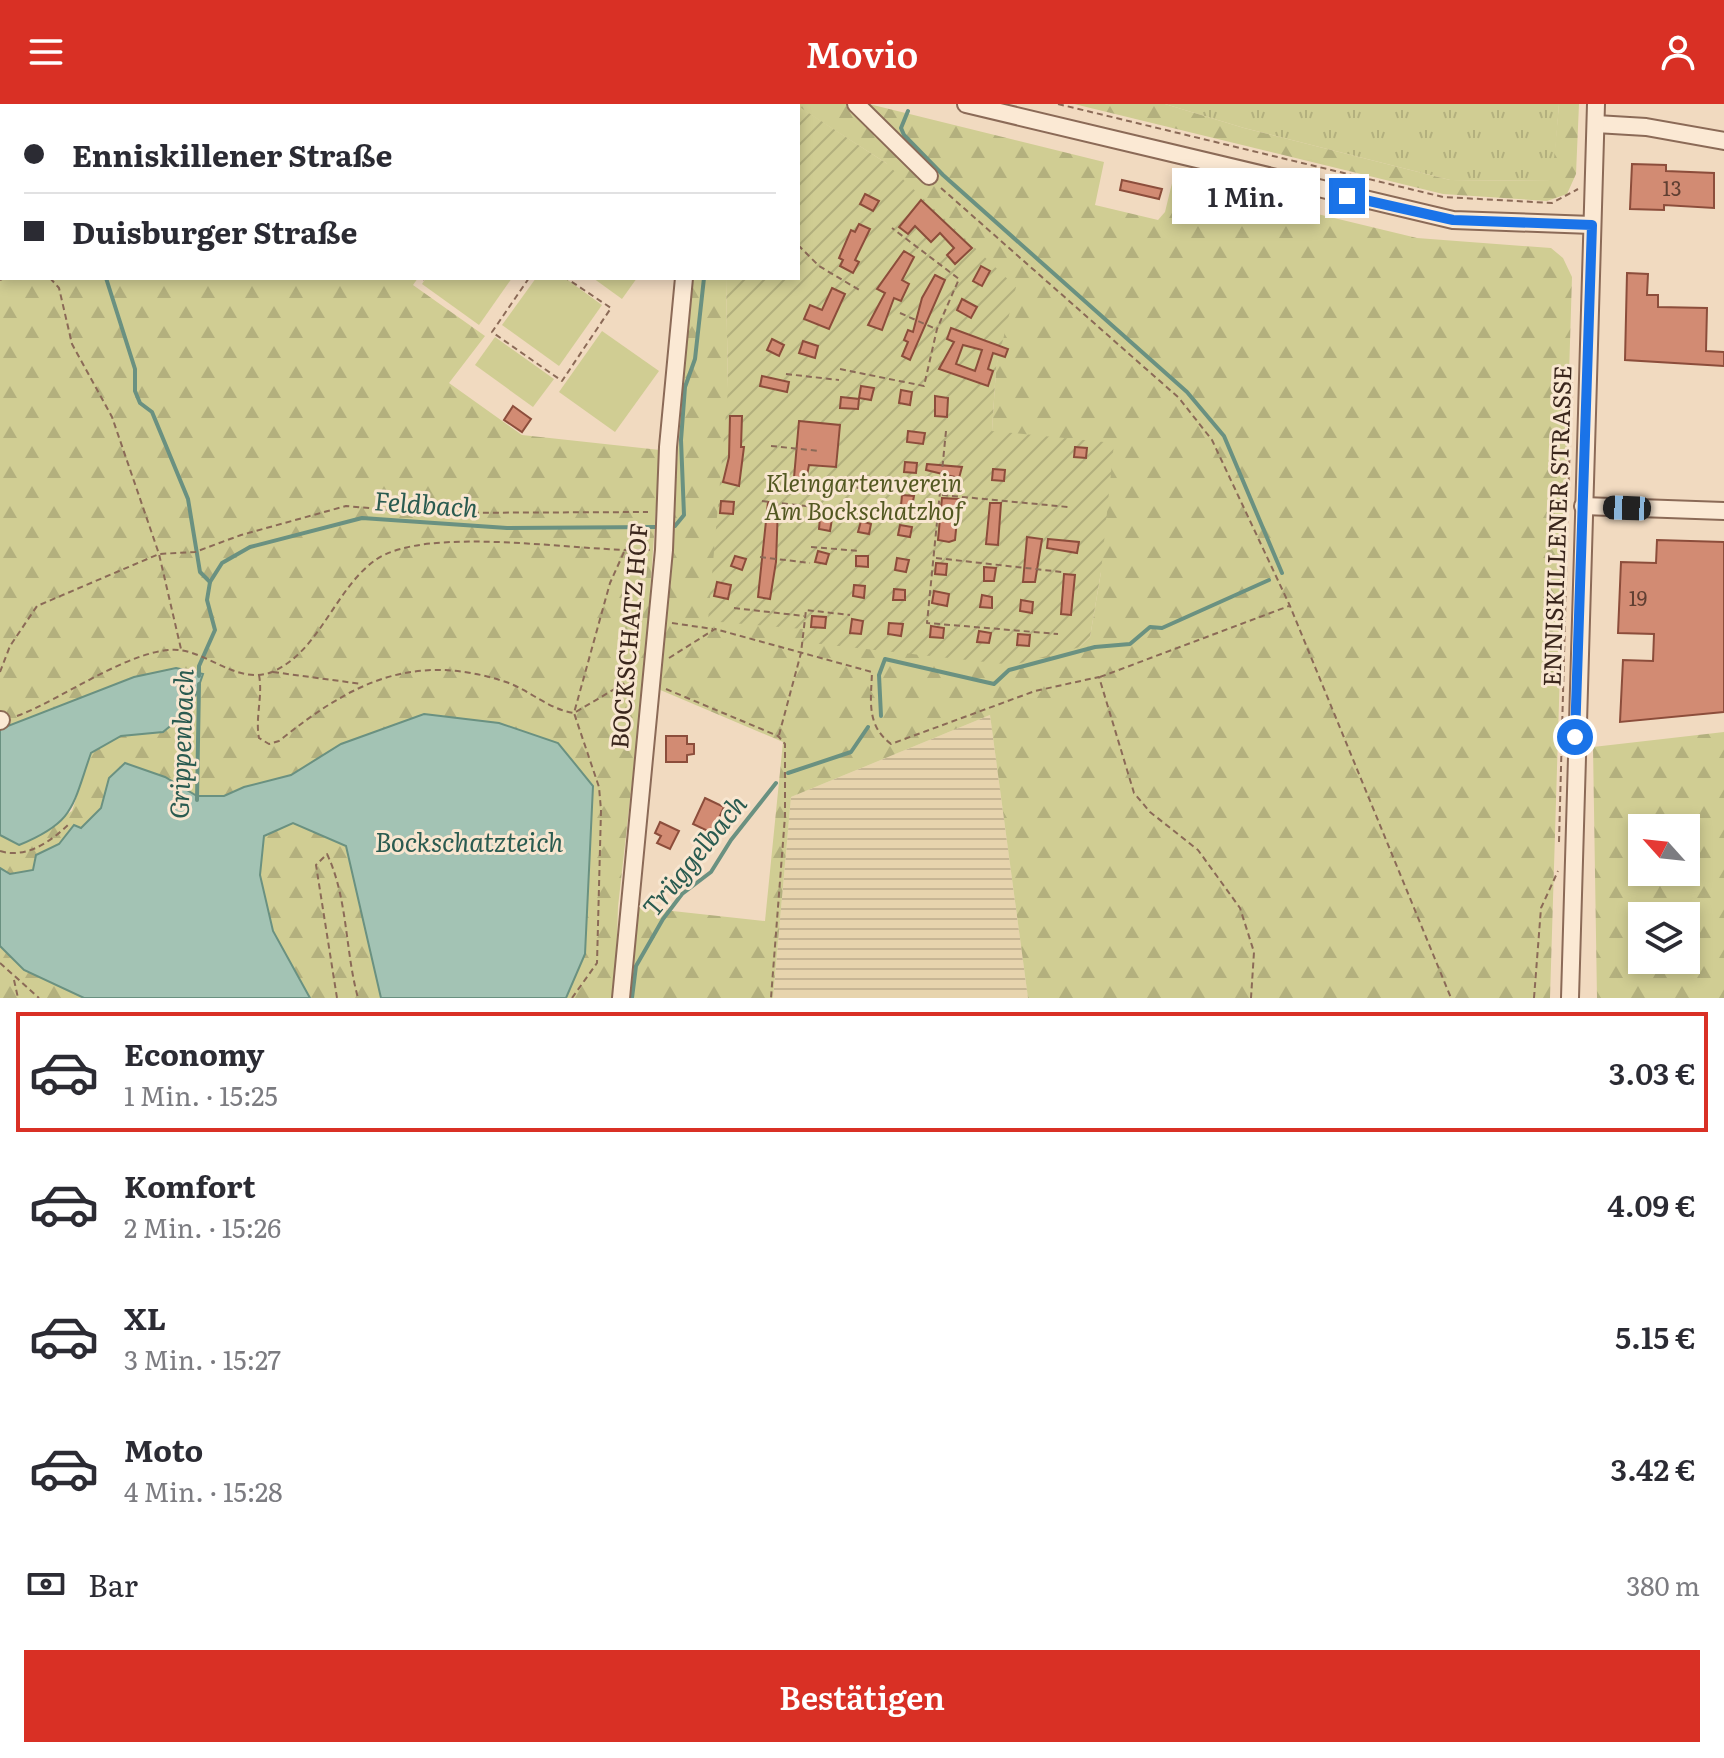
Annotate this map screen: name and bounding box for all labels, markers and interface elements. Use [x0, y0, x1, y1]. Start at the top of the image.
text: Movio [805, 26, 919, 79]
icon: menu [24, 30, 68, 74]
icon: person [1656, 30, 1700, 74]
text: Enniskillener Straße [72, 132, 392, 176]
callout: 1 Min. [1171, 168, 1319, 224]
house number: 13 [1663, 172, 1681, 202]
text: 1 Min. [1208, 176, 1285, 215]
route end [1329, 178, 1365, 214]
text: Duisburger Straße [72, 209, 357, 253]
street label: ENNISKILLENER STRASSE [1532, 365, 1579, 687]
park label: Kleingartenverein Am Bockschatzhof [764, 464, 966, 527]
water label: Feldbach [373, 479, 479, 526]
car [1603, 495, 1651, 521]
street label: BOCKSCHATZ HOF [600, 521, 655, 750]
house number: 19 [1629, 582, 1647, 612]
water label: Grippenbach [157, 668, 202, 820]
route start [1557, 719, 1593, 755]
water label: Trüggelbach [632, 785, 754, 924]
north arrow [1628, 814, 1700, 886]
map controls [1628, 814, 1700, 974]
water label: Bockschatzteich [375, 821, 563, 860]
button: layers [1628, 902, 1700, 974]
text: Economy [124, 1031, 264, 1075]
icon: car [28, 1036, 100, 1108]
text: 3.03 € [1609, 1050, 1696, 1094]
text: 1 Min. · 15:25 [124, 1075, 278, 1114]
text: Komfort [124, 1163, 256, 1207]
icon: car [28, 1168, 100, 1240]
text: 4.09 € [1607, 1182, 1696, 1226]
text: 2 Min. · 15:26 [124, 1207, 281, 1246]
text: XL [124, 1295, 166, 1339]
icon: car [28, 1300, 100, 1372]
text: 5.15 € [1615, 1314, 1696, 1358]
text: 3 Min. · 15:27 [124, 1339, 281, 1378]
text: Moto [124, 1427, 203, 1471]
icon: car [28, 1432, 100, 1504]
text: 3.42 € [1611, 1446, 1696, 1490]
text: 4 Min. · 15:28 [124, 1471, 283, 1510]
icon: cash [24, 1562, 68, 1606]
text: Bar [88, 1562, 138, 1606]
text: 380 m [1626, 1565, 1700, 1604]
button: Bestätigen [24, 1650, 1700, 1742]

